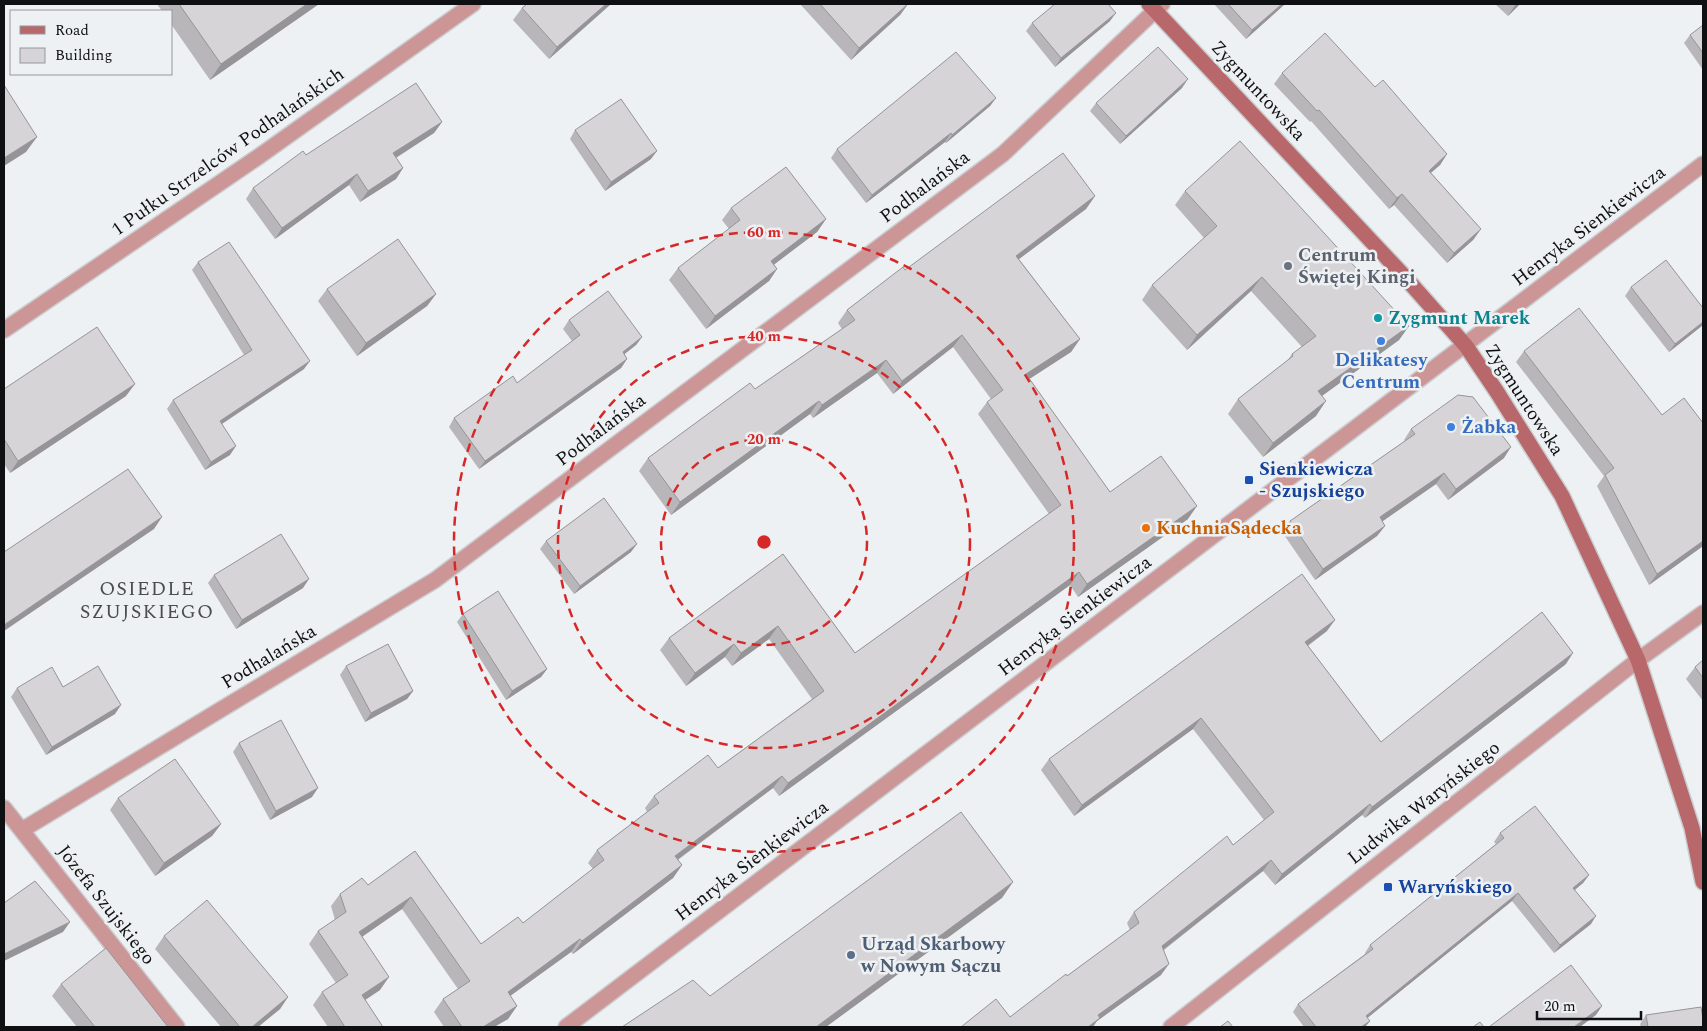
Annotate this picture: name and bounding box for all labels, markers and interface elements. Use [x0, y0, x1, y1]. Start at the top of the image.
legend [10, 10, 172, 75]
text: Road [55, 19, 89, 42]
street label: Zygmuntowska [1204, 34, 1313, 148]
text: Building [55, 44, 112, 67]
street label: 1 Pułku Strzelców Podhalańskich [106, 60, 350, 244]
street label: Podhalańska [874, 143, 977, 231]
street label: Henryka Sienkiewicza [1506, 158, 1673, 294]
text: 60 m [747, 221, 782, 244]
place label: Centrum Świętej Kingi [1298, 241, 1416, 292]
marker: Centrum Świętej Kingi [1282, 260, 1294, 272]
place label: Zygmunt Marek [1388, 304, 1531, 333]
marker: Zygmunt Marek [1372, 312, 1384, 324]
text: 40 m [747, 325, 782, 348]
marker: Delikatesy Centrum [1375, 335, 1387, 347]
street label: Zygmuntowska [1477, 338, 1572, 462]
place label: Delikatesy Centrum [1335, 346, 1428, 397]
street label: Podhalańska [550, 386, 653, 474]
place label: Żabka [1461, 413, 1516, 442]
marker: Żabka [1445, 421, 1457, 433]
text: 20 m [747, 428, 782, 451]
place label: Sienkiewicza - Szujskiego [1259, 455, 1373, 506]
marker: Sienkiewicza - Szujskiego [1243, 474, 1255, 486]
place label: KuchniaSądecka [1156, 514, 1302, 543]
marker: KuchniaSądecka [1140, 522, 1152, 534]
centre of rings [755, 533, 773, 551]
street label: Henryka Sienkiewicza [992, 548, 1159, 684]
district label: OSIEDLE SZUJSKIEGO [80, 574, 214, 627]
street label: Podhalańska [216, 617, 323, 697]
street label: Ludwika Waryńskiego [1341, 734, 1507, 872]
street label: Henryka Sienkiewicza [669, 793, 836, 929]
street label: Józefa Szujskiego [50, 839, 162, 971]
place label: Waryńskiego [1398, 873, 1512, 902]
marker: Waryńskiego [1382, 881, 1394, 893]
place label: Urząd Skarbowy w Nowym Sączu [860, 930, 1006, 981]
marker: Urząd Skarbowy w Nowym Sączu [845, 949, 857, 961]
scale bar [1537, 988, 1641, 1020]
text: 20 m [1544, 995, 1576, 1018]

